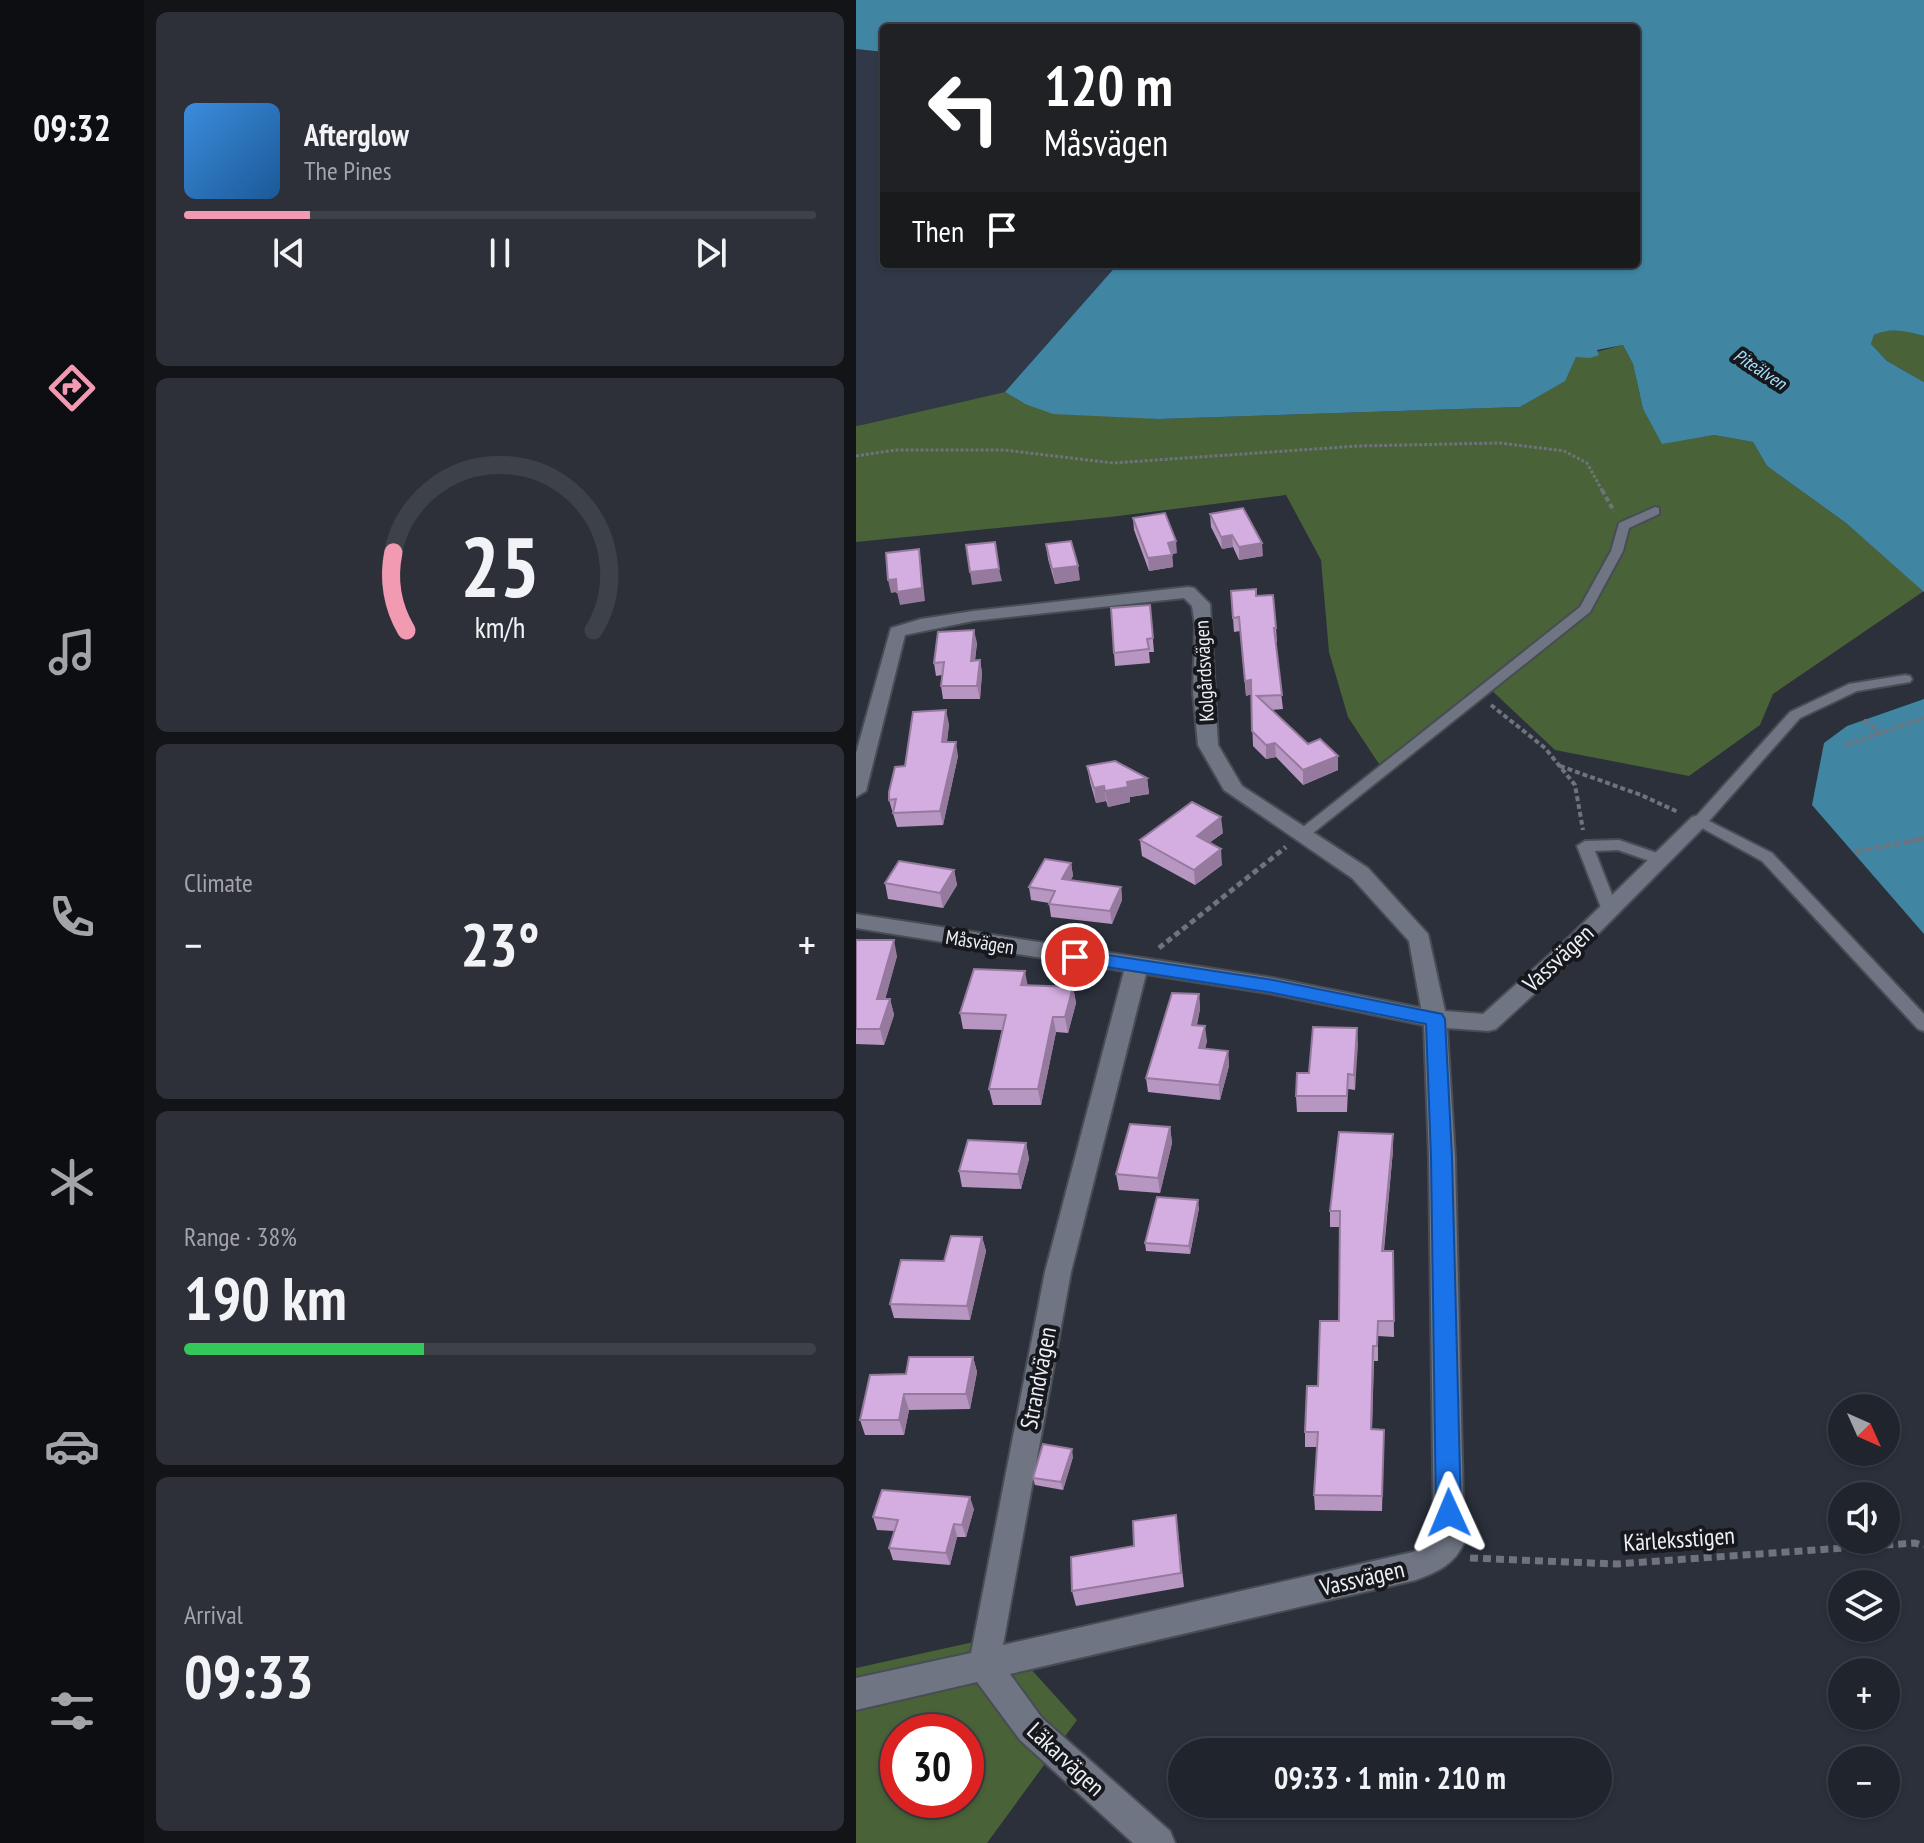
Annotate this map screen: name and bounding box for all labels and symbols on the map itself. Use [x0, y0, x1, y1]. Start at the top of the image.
water label: Piteälven [1729, 344, 1791, 395]
street label: Kolgårdsvägen [1188, 620, 1220, 722]
street label: Vassvägen [1515, 917, 1600, 999]
pin [1041, 923, 1109, 991]
street label: Måsvägen [944, 924, 1016, 960]
street label: Strandvägen [1013, 1324, 1063, 1432]
north arrow [1828, 1394, 1900, 1466]
position arrow [1407, 1471, 1491, 1555]
street label: Kärleksstigen [1622, 1520, 1736, 1558]
street label: Vassvägen [1316, 1553, 1407, 1603]
speed limit sign: 30 [880, 1714, 984, 1818]
street label: Läkarvägen [1021, 1715, 1111, 1803]

